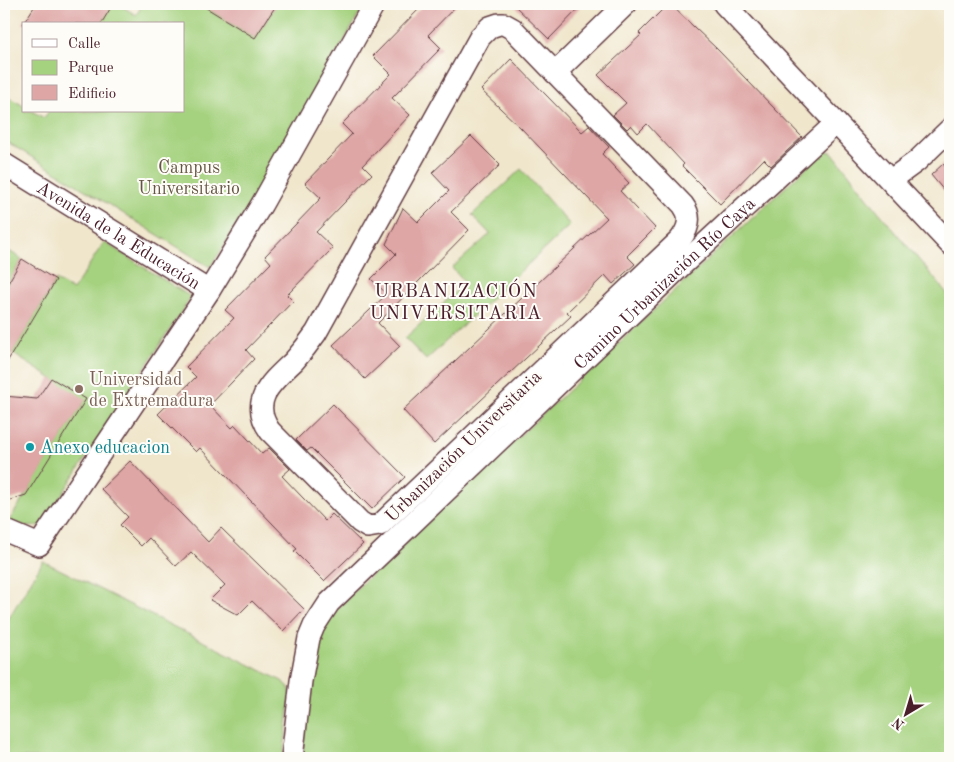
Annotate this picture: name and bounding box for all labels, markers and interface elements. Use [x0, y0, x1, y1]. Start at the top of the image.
legend [22, 22, 185, 112]
text: Calle [68, 37, 101, 52]
text: Parque [68, 61, 114, 76]
text: Edificio [68, 87, 116, 102]
park label: Campus Universitario [138, 159, 240, 198]
street label: Avenida de la Educación [33, 179, 203, 293]
street label: Camino Urbanización Río Caya [571, 194, 759, 373]
district label: URBANIZACIÓN UNIVERSITARIA [370, 278, 542, 324]
street label: Urbanización Universitaria [382, 367, 545, 526]
place label: Universidad de Extremadura [89, 371, 214, 410]
marker: Universidad de Extremadura [73, 383, 85, 395]
place label: Anexo educacion [40, 439, 170, 457]
marker: Anexo educacion [24, 441, 36, 453]
north arrow [882, 690, 932, 740]
text: N [890, 714, 907, 732]

